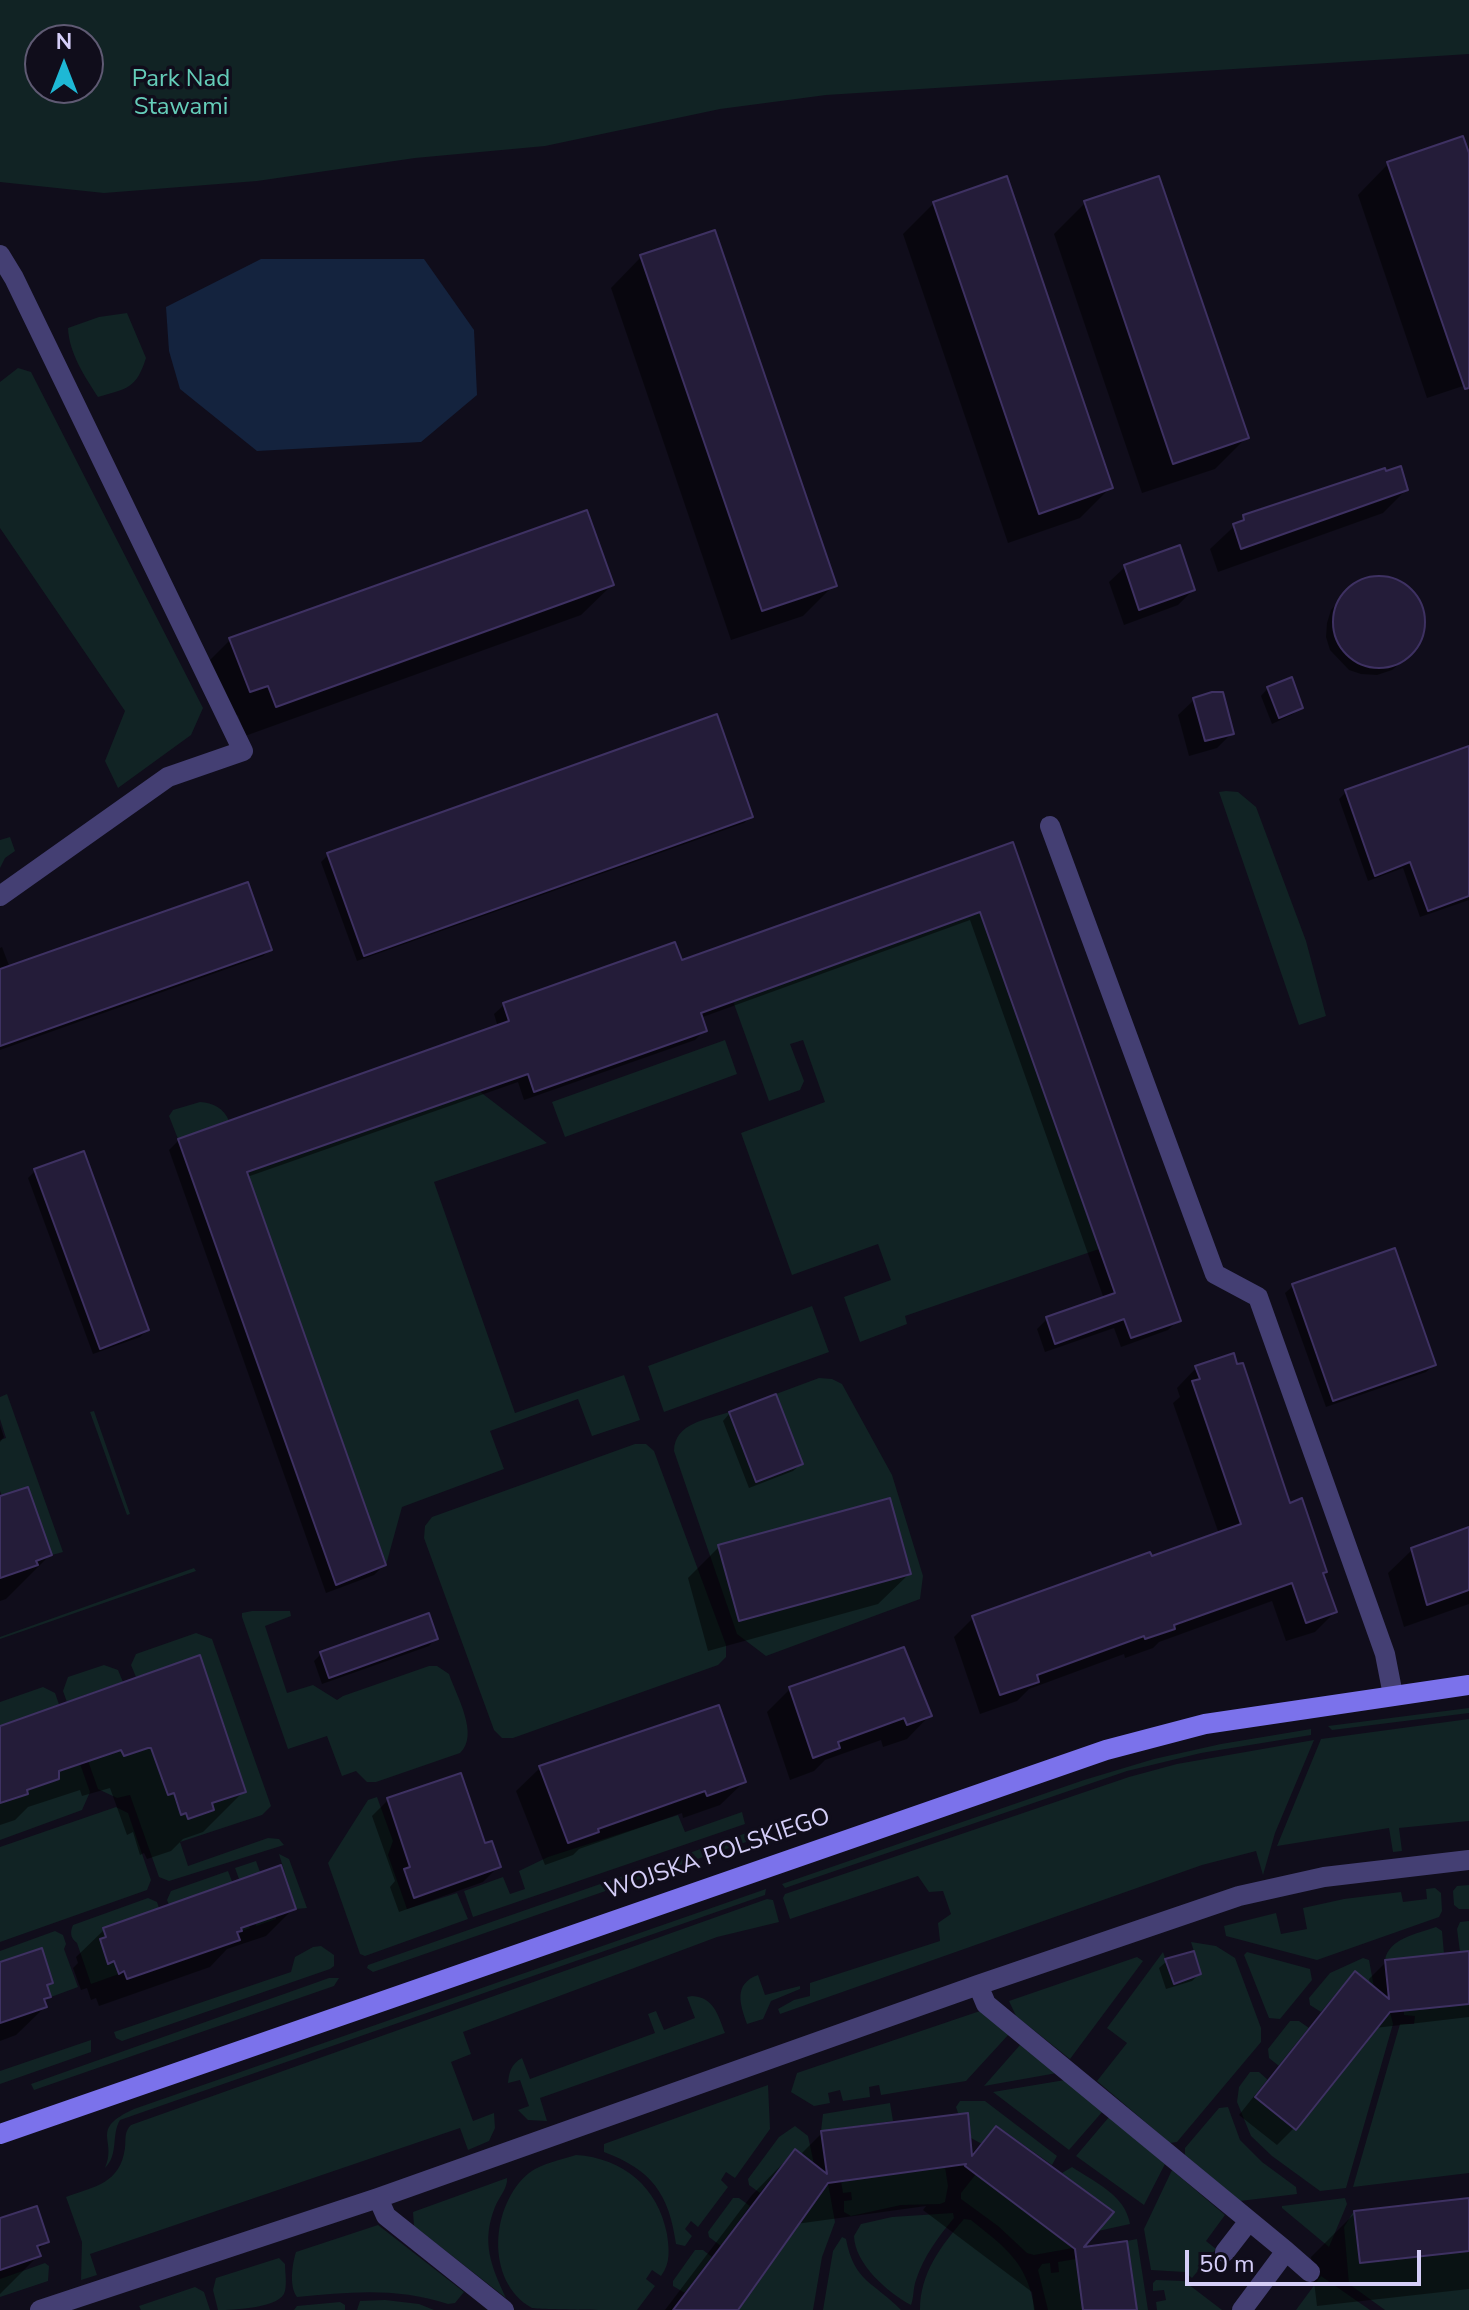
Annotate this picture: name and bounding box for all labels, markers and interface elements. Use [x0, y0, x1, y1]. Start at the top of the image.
north arrow [24, 24, 104, 104]
text: N [56, 27, 72, 57]
park label: Park Nad Stawami [132, 66, 230, 122]
street label: WOJSKA POLSKIEGO [602, 1803, 834, 1907]
scale bar [1189, 2234, 1425, 2284]
text: 50 m [1199, 2248, 1255, 2280]

